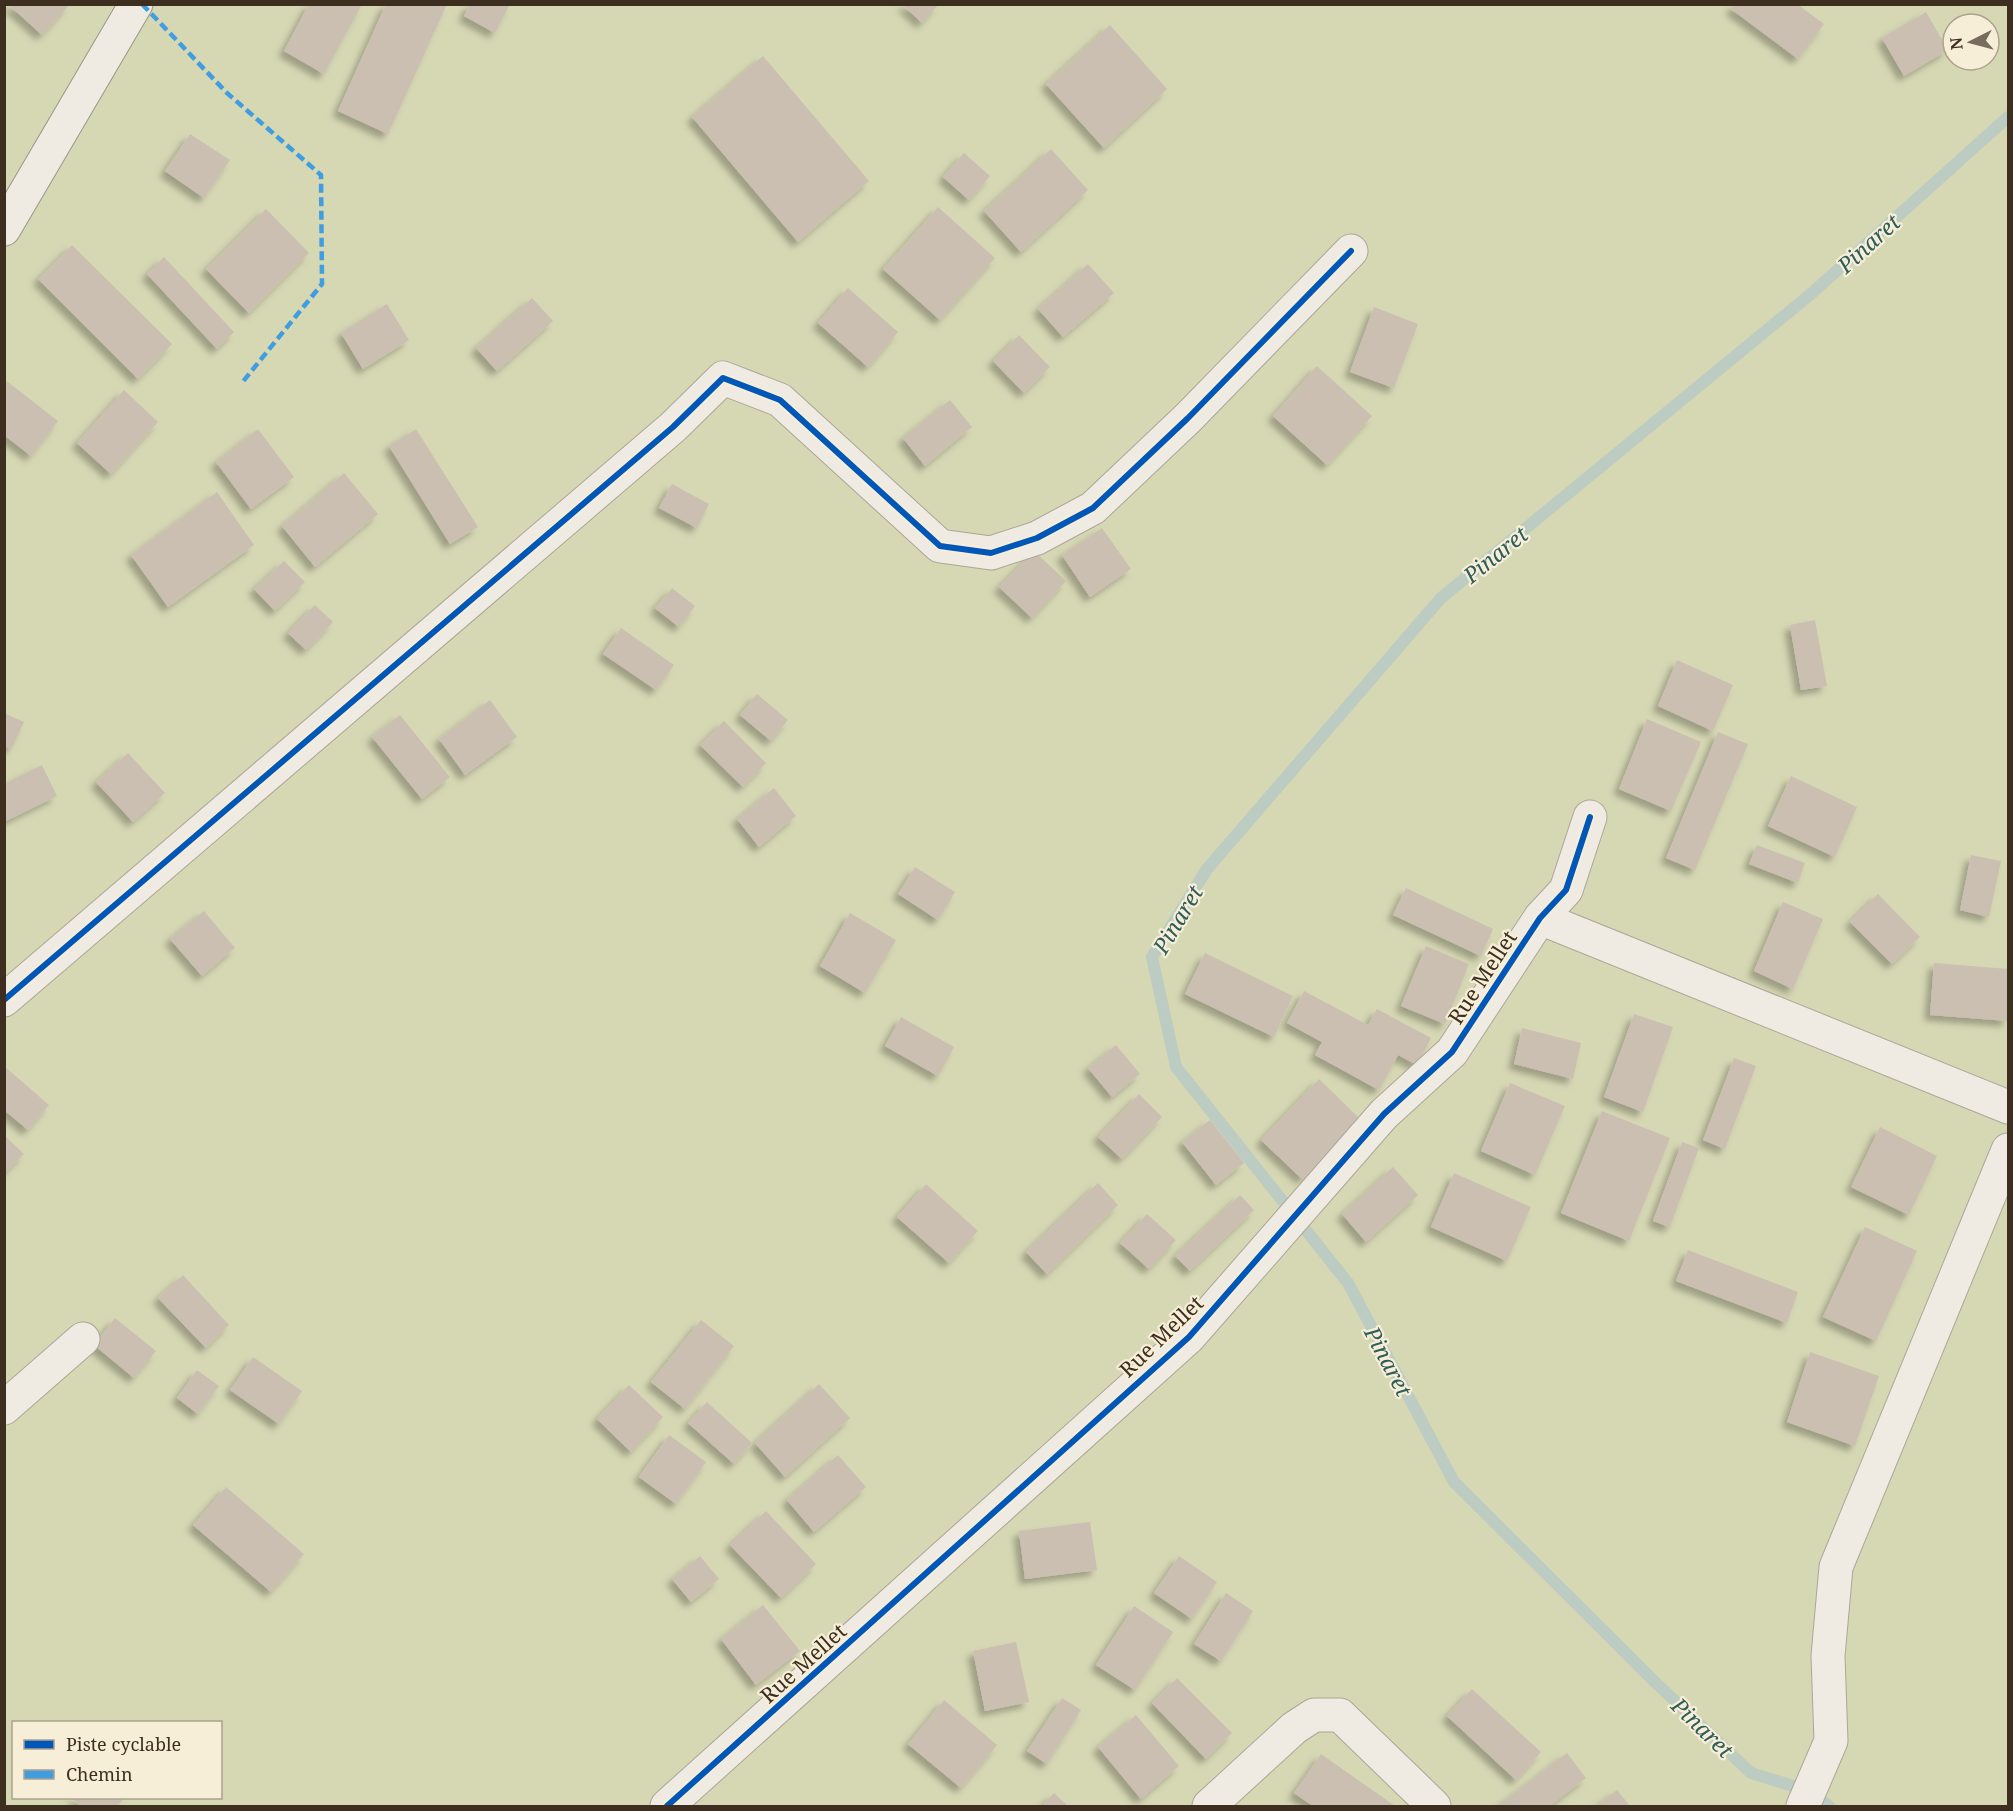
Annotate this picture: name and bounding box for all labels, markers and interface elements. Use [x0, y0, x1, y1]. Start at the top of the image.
north arrow [1941, 12, 2001, 72]
text: N [1944, 36, 1968, 51]
water label: Pinaret [1829, 206, 1907, 280]
water label: Pinaret [1456, 518, 1534, 590]
water label: Pinaret [1144, 878, 1210, 960]
street label: Rue Mellet [1441, 925, 1523, 1029]
street label: Rue Mellet [1113, 1289, 1209, 1383]
water label: Pinaret [1358, 1320, 1420, 1402]
street label: Rue Mellet [754, 1617, 852, 1709]
water label: Pinaret [1665, 1689, 1741, 1764]
legend [12, 1721, 222, 1799]
text: Piste cyclable [66, 1732, 181, 1756]
text: Chemin [66, 1762, 133, 1786]

